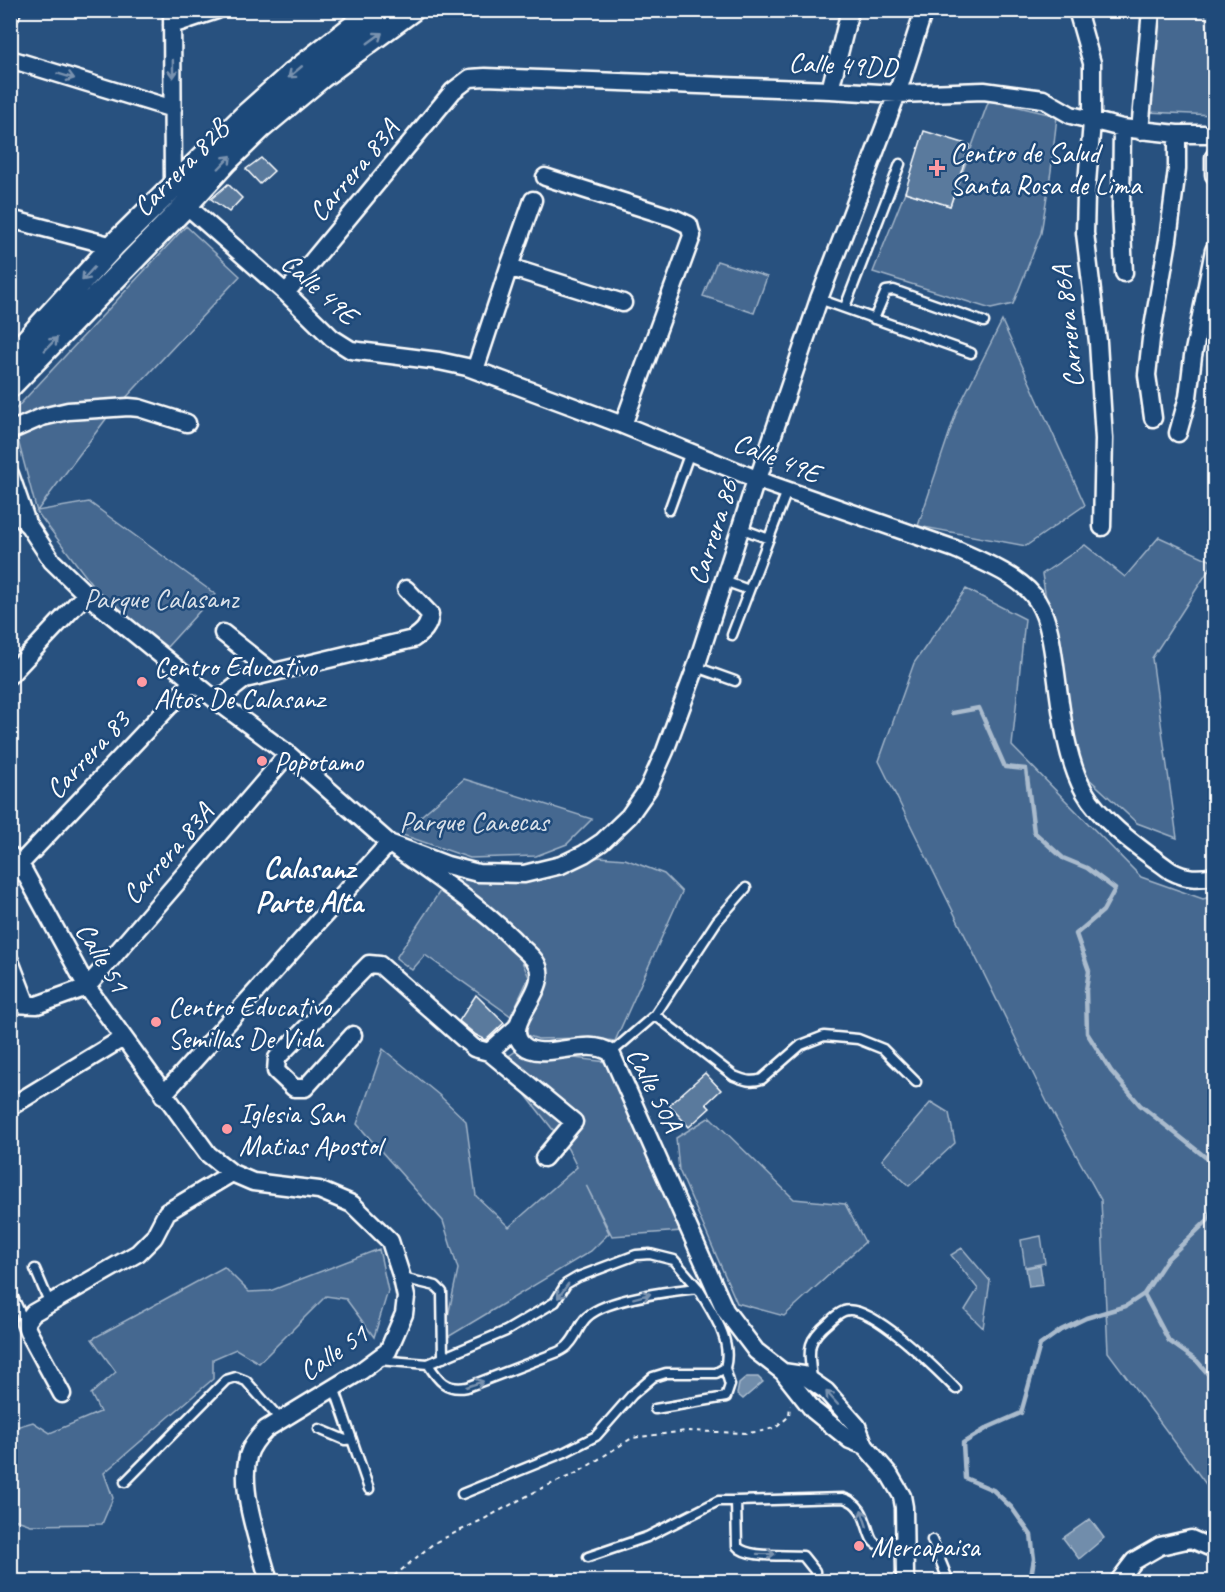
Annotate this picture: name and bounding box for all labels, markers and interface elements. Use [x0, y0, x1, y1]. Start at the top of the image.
one-way arrow [367, 31, 383, 44]
street label: Calle 49DD [788, 44, 900, 85]
one-way arrow [167, 58, 179, 78]
one-way arrow [287, 65, 303, 78]
one-way arrow [56, 71, 75, 82]
street label: Carrera 82B [125, 109, 237, 224]
street label: Carrera 83A [301, 111, 407, 228]
place label: Centro de Salud Santa Rosa de Lima [950, 135, 1143, 202]
one-way arrow [218, 154, 233, 169]
marker: Centro de Salud Santa Rosa de Lima [928, 159, 946, 177]
street label: Calle 49E [274, 245, 367, 334]
street label: Carrera 86A [1043, 262, 1091, 390]
one-way arrow [81, 266, 95, 281]
one-way arrow [43, 336, 58, 351]
street label: Calle 49E [728, 424, 828, 492]
street label: Carrera 86 [679, 474, 746, 589]
park label: Parque Calasanz [84, 581, 241, 616]
place label: Centro Educativo Altos De Calasanz [154, 649, 328, 716]
marker: Centro Educativo Altos De Calasanz [135, 675, 149, 689]
street label: Carrera 83 [38, 701, 139, 806]
place label: Popotamo [274, 744, 365, 779]
marker: Popotamo [255, 754, 269, 768]
street label: Carrera 83A [114, 794, 222, 911]
park label: Parque Canecas [399, 804, 551, 839]
district label: Calasanz Parte Alta [255, 849, 365, 921]
street label: Calle 51 [68, 916, 138, 1000]
place label: Centro Educativo Semillas De Vida [168, 989, 333, 1056]
marker: Centro Educativo Semillas De Vida [149, 1015, 163, 1029]
street label: Calle 50A [619, 1041, 691, 1139]
place label: Iglesia San Matias Apostol [239, 1096, 387, 1163]
marker: Iglesia San Matias Apostol [220, 1122, 234, 1136]
one-way arrow [556, 1283, 569, 1299]
one-way arrow [632, 1290, 651, 1301]
street label: Calle 51 [292, 1315, 376, 1389]
one-way arrow [465, 1377, 484, 1388]
one-way arrow [825, 1391, 839, 1406]
one-way arrow [858, 1509, 869, 1528]
place label: Mercapaisa [871, 1529, 981, 1564]
marker: Mercapaisa [852, 1539, 866, 1553]
one-way arrow [756, 1549, 776, 1560]

